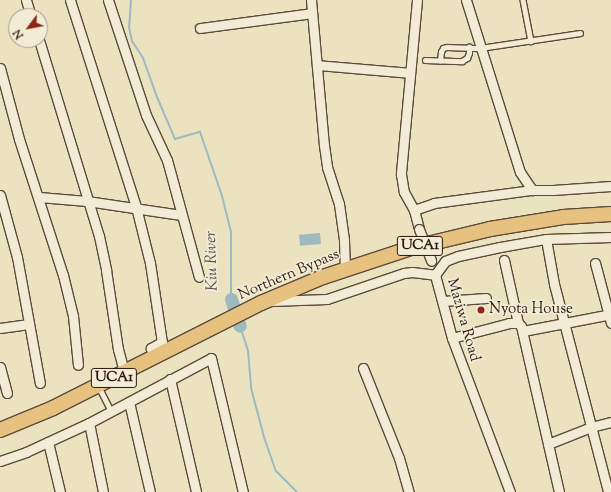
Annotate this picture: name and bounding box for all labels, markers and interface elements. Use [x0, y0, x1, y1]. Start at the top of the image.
north arrow [8, 8, 48, 48]
text: N [10, 26, 28, 42]
water label: Kiu River [202, 231, 224, 291]
road number: UCA1 [396, 234, 444, 258]
street label: Northern Bypass [236, 246, 342, 304]
street label: Maziwa Road [443, 276, 483, 364]
place label: Nyota House [489, 301, 573, 319]
marker: Nyota House [476, 305, 486, 315]
road number: UCA1 [90, 366, 138, 390]

